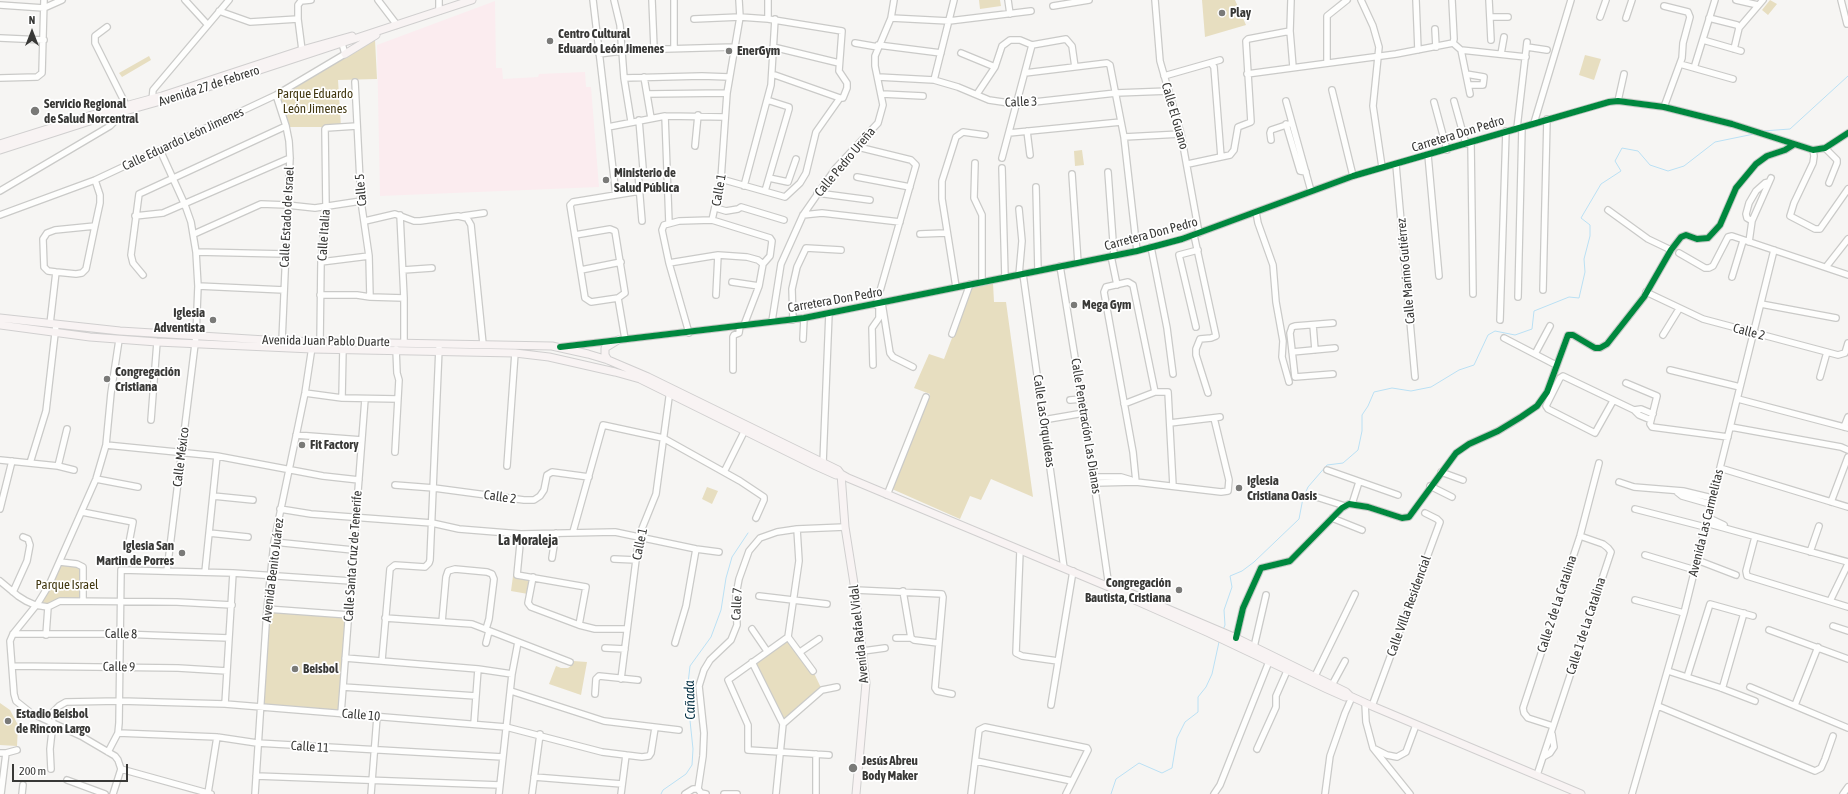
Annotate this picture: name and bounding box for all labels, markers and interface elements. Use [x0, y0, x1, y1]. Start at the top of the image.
place label: Play [1230, 5, 1251, 21]
marker: Play [1217, 8, 1227, 18]
north arrow [12, 12, 52, 52]
text: N [29, 14, 35, 26]
place label: Centro Cultural Eduardo León Jimenes [558, 26, 664, 57]
marker: Centro Cultural Eduardo León Jimenes [545, 36, 555, 46]
place label: EnerGym [737, 43, 780, 59]
marker: EnerGym [724, 46, 734, 56]
street label: Avenida 27 de Febrero [156, 62, 262, 110]
street label: Calle El Guano [1158, 81, 1192, 151]
park label: Parque Eduardo León Jimenes [277, 86, 353, 117]
street label: Calle 3 [1005, 94, 1037, 110]
place label: Servicio Regional de Salud Norcentral [44, 96, 138, 127]
street label: Calle Eduardo León Jimenes [120, 104, 246, 174]
marker: Servicio Regional de Salud Norcentral [29, 105, 41, 117]
street label: Carretera Don Pedro [1410, 113, 1506, 155]
street label: Calle Pedro Ureña [811, 124, 879, 200]
place label: Ministerio de Salud Pública [614, 165, 679, 196]
street label: Calle Estado de Israel [277, 166, 297, 268]
street label: Calle 5 [352, 173, 370, 207]
street label: Calle 1 [709, 173, 729, 207]
marker: Ministerio de Salud Pública [601, 175, 611, 185]
street label: Calle Italia [314, 209, 334, 261]
street label: Carretera Don Pedro [1103, 214, 1199, 254]
street label: Calle Marino Gutiérrez [1394, 217, 1418, 325]
street label: Carretera Don Pedro [786, 284, 884, 316]
place label: Mega Gym [1082, 297, 1131, 313]
marker: Mega Gym [1069, 300, 1079, 310]
place label: Iglesia Adventista [154, 305, 205, 336]
marker: Iglesia Adventista [208, 315, 218, 325]
street label: Calle 2 [1731, 320, 1767, 344]
street label: Avenida Juan Pablo Duarte [262, 332, 390, 350]
street label: Calle Penetración Las Dianas [1068, 357, 1104, 495]
place label: Congregación Cristiana [115, 364, 180, 395]
marker: Congregación Cristiana [102, 374, 112, 384]
street label: Calle Las Orquídeas [1030, 374, 1058, 468]
street label: Calle México [170, 426, 192, 488]
place label: Fit Factory [310, 437, 359, 453]
marker: Fit Factory [297, 440, 307, 450]
street label: Avenida Las Carmelitas [1685, 468, 1727, 578]
place label: Iglesia Cristiana Oasis [1247, 473, 1317, 504]
marker: Iglesia Cristiana Oasis [1234, 483, 1244, 493]
street label: Calle 2 [483, 487, 517, 507]
street label: Calle Santa Cruz de Tenerife [341, 490, 365, 622]
street label: Avenida Benito Juárez [259, 517, 287, 623]
street label: Calle 1 [629, 527, 651, 561]
district label: La Moraleja [498, 533, 558, 549]
place label: Iglesia San Martin de Porres [96, 538, 174, 569]
marker: Iglesia San Martin de Porres [177, 548, 187, 558]
street label: Calle 2 de La Catalina [1534, 553, 1580, 655]
street label: Calle Villa Residencial [1384, 554, 1434, 658]
place label: Congregación Bautista, Cristiana [1085, 575, 1171, 606]
street label: Calle 1 de La Catalina [1563, 575, 1609, 677]
park label: Parque Israel [36, 577, 98, 593]
street label: Avenida Rafael Vidal [846, 584, 872, 684]
marker: Congregación Bautista, Cristiana [1174, 585, 1184, 595]
street label: Calle 7 [728, 587, 746, 621]
street label: Calle 8 [105, 626, 137, 642]
street label: Calle 9 [103, 659, 135, 675]
place label: Beisbol [303, 661, 338, 677]
marker: Beisbol [290, 664, 300, 674]
water label: Cañada [681, 680, 699, 720]
place label: Estadio Beisbol de Rincon Largo [16, 706, 91, 737]
street label: Calle 10 [341, 706, 381, 724]
marker: Estadio Beisbol de Rincon Largo [3, 716, 13, 726]
street label: Calle 11 [290, 738, 330, 756]
place label: Jesús Abreu Body Maker [862, 753, 918, 784]
scale bar [14, 756, 130, 782]
marker: Jesús Abreu Body Maker [847, 762, 859, 774]
text: 200 m [19, 764, 46, 778]

